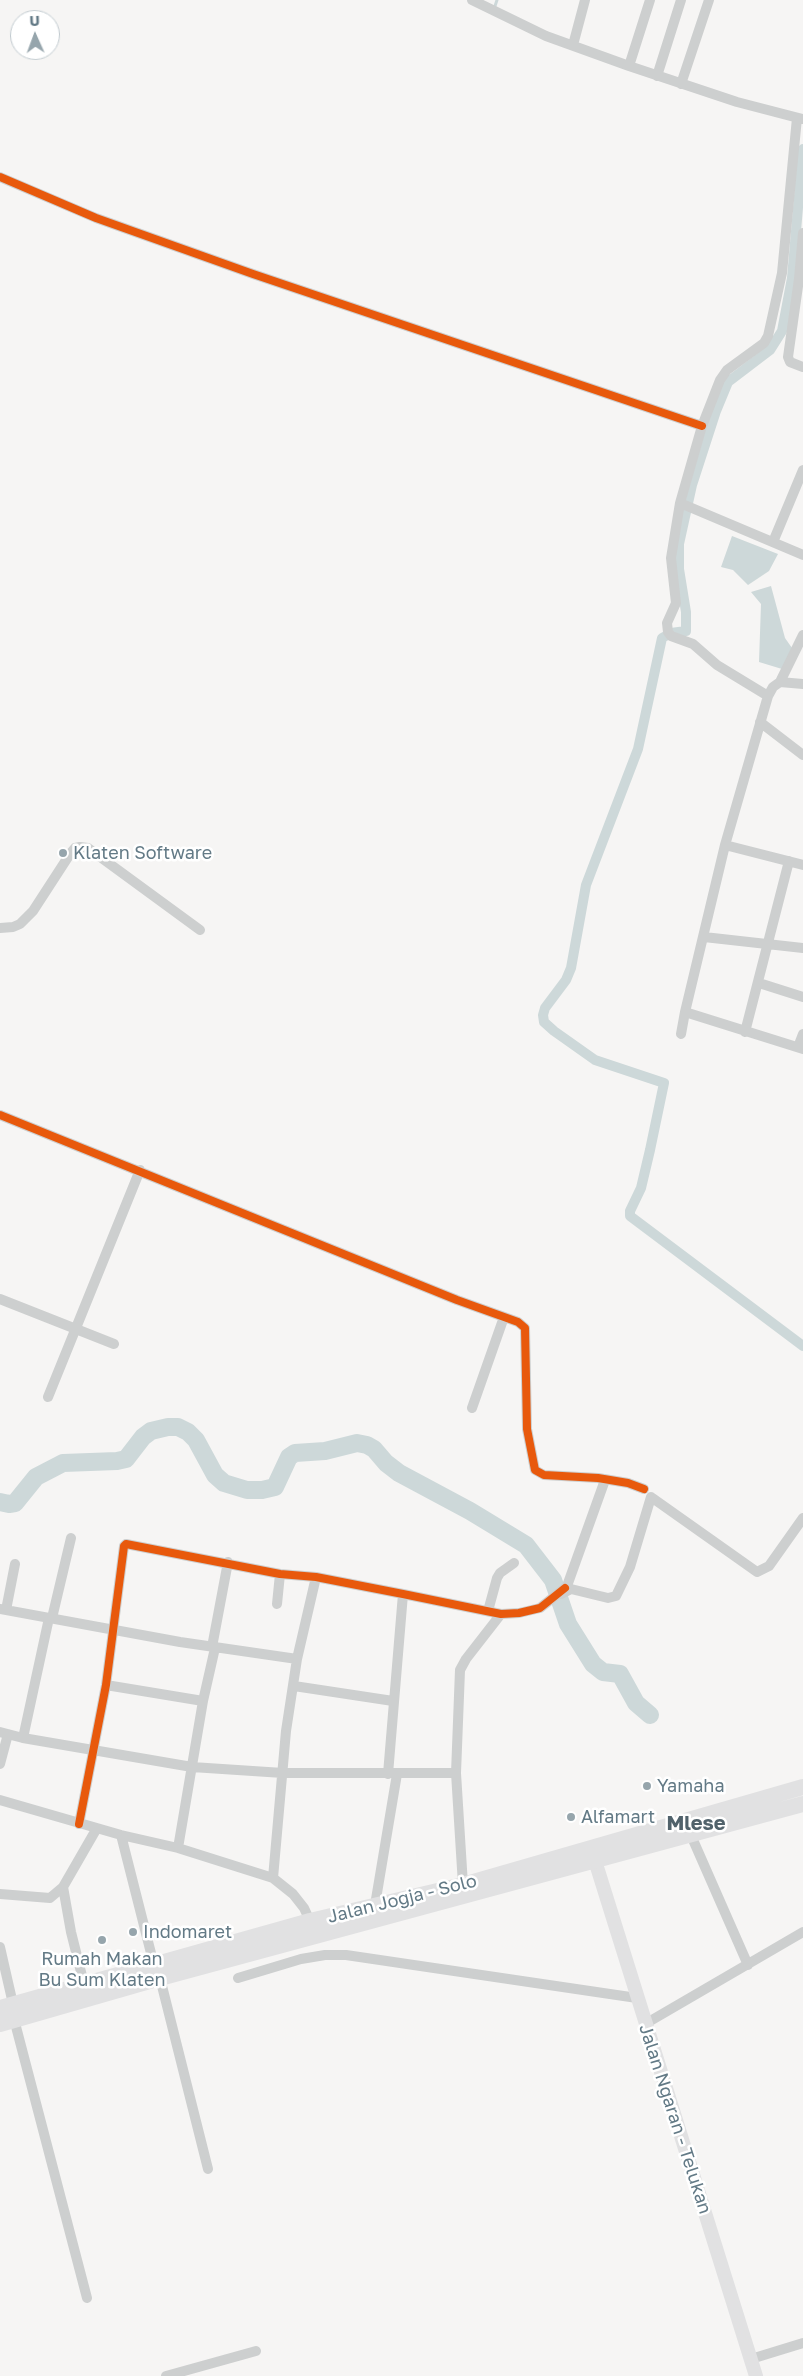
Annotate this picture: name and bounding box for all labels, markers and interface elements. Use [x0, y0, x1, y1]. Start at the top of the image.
north arrow [10, 10, 60, 60]
text: U [29, 12, 40, 29]
place label: Klaten Software [73, 842, 212, 864]
marker: Klaten Software [57, 847, 69, 859]
place label: Yamaha [657, 1775, 725, 1797]
marker: Yamaha [641, 1780, 653, 1792]
place label: Alfamart [581, 1806, 655, 1828]
marker: Alfamart [565, 1811, 577, 1823]
district label: Mlese [666, 1812, 726, 1836]
street label: Jalan Jogja - Solo [325, 1870, 479, 1928]
place label: Indomaret [143, 1921, 232, 1943]
marker: Indomaret [127, 1926, 139, 1938]
marker: Rumah Makan Bu Sum Klaten [96, 1934, 108, 1946]
place label: Rumah Makan Bu Sum Klaten [39, 1948, 165, 1990]
street label: Jalan Ngaran - Telukan [634, 2021, 716, 2217]

